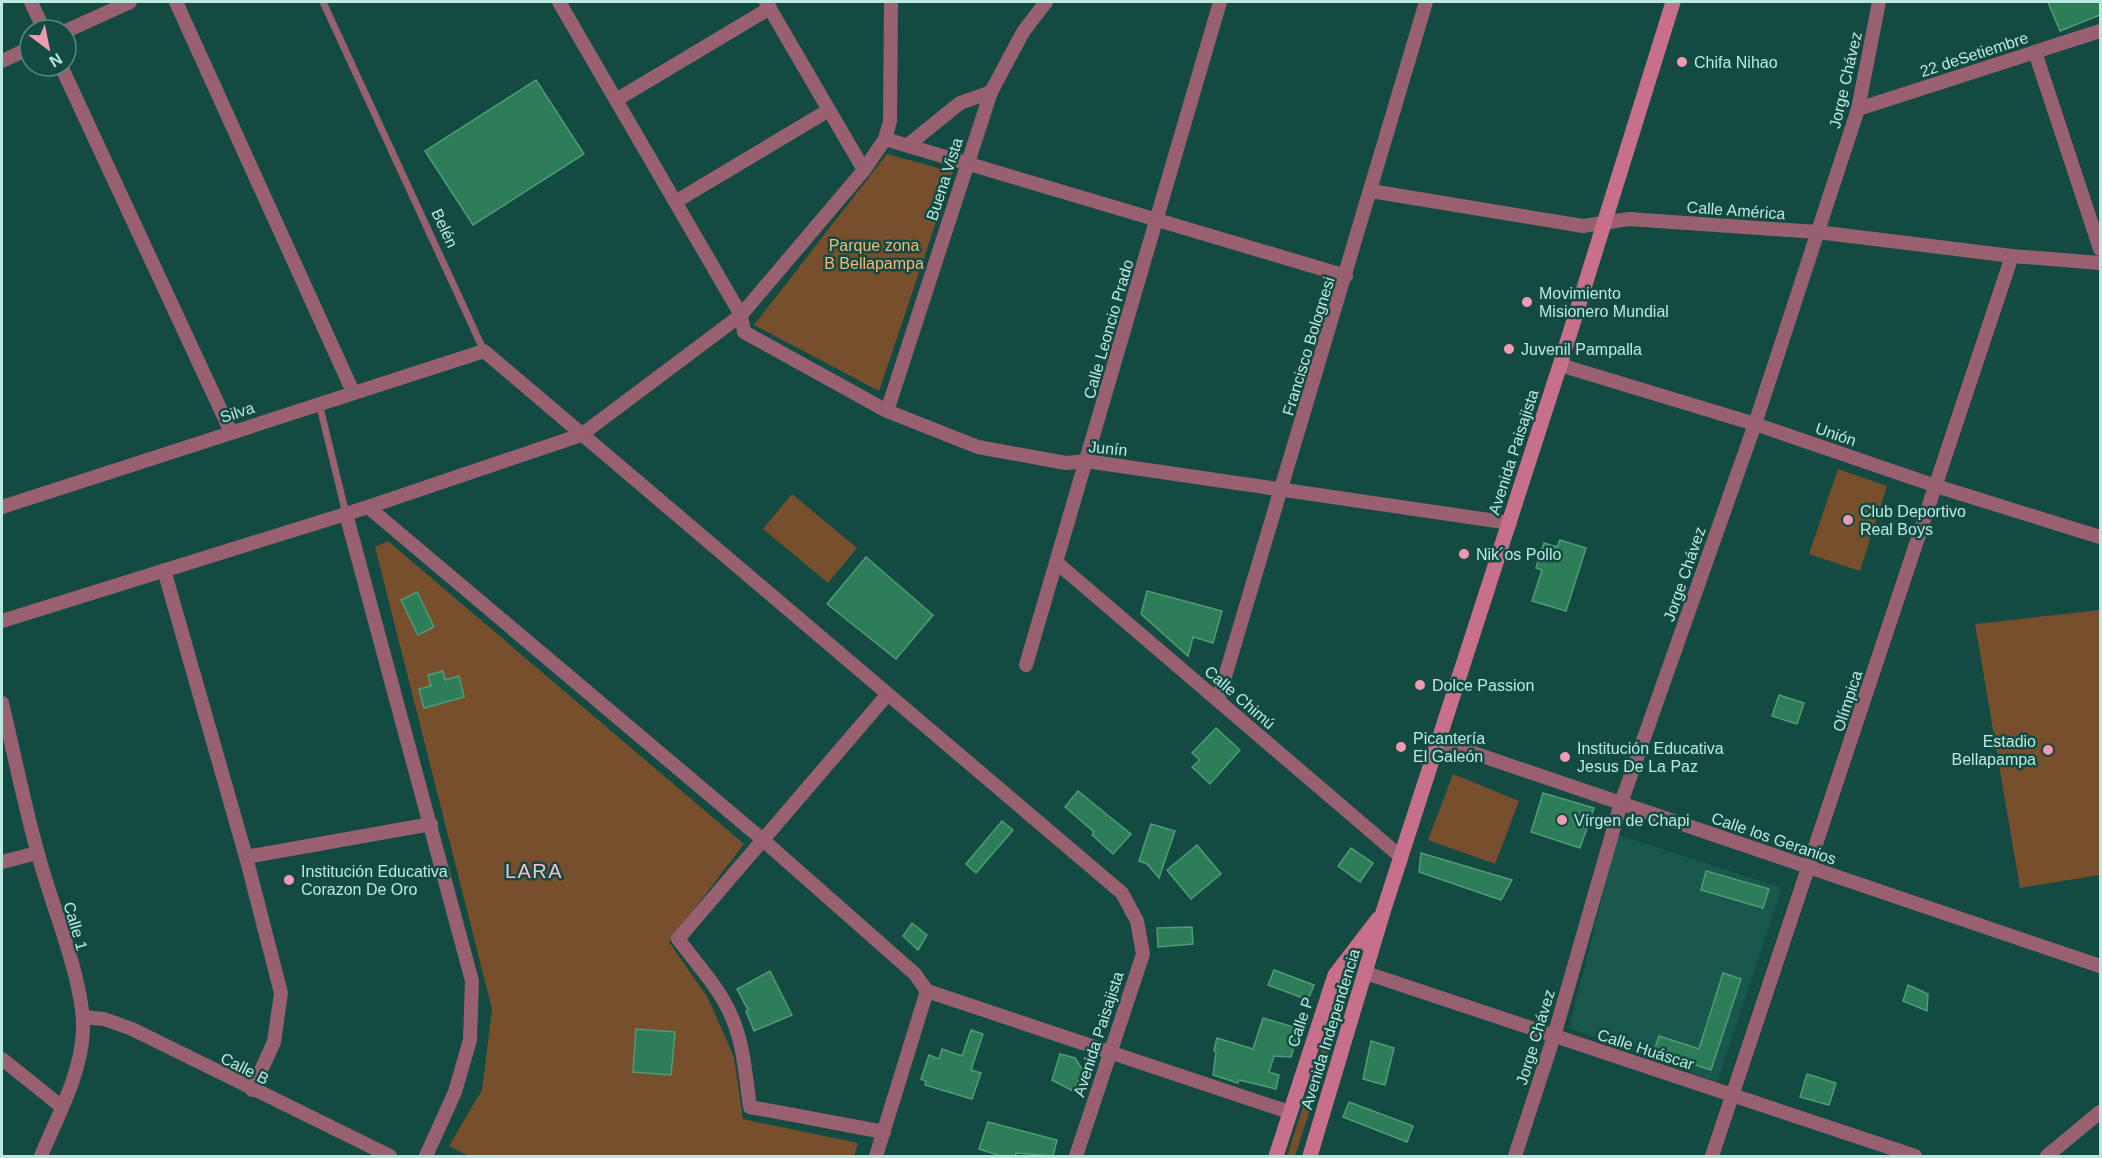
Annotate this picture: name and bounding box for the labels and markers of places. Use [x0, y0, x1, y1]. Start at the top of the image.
place label: Chifa Nihao [1694, 54, 1778, 71]
marker: Chifa Nihao [1675, 55, 1689, 69]
place label: Movimiento Misionero Mundial [1539, 285, 1669, 320]
marker: Movimiento Misionero Mundial [1520, 295, 1534, 309]
place label: Juvenil Pampalla [1521, 341, 1642, 358]
marker: Juvenil Pampalla [1502, 342, 1516, 356]
place label: Club Deportivo Real Boys [1860, 503, 1966, 538]
marker: Club Deportivo Real Boys [1841, 513, 1855, 527]
place label: Nik´os Pollo [1476, 546, 1561, 563]
marker: Nik´os Pollo [1457, 547, 1471, 561]
place label: Dolce Passion [1432, 677, 1534, 694]
marker: Dolce Passion [1413, 678, 1427, 692]
place label: Picantería El Galeón [1413, 730, 1485, 765]
place label: Estadio Bellapampa [1952, 733, 2036, 768]
marker: Picantería El Galeón [1394, 740, 1408, 754]
place label: Institución Educativa Jesus De La Paz [1577, 740, 1724, 775]
marker: Estadio Bellapampa [2041, 743, 2055, 757]
marker: Institución Educativa Jesus De La Paz [1558, 750, 1572, 764]
place label: Vírgen de Chapi [1574, 812, 1690, 829]
marker: Vírgen de Chapi [1555, 813, 1569, 827]
place label: Institución Educativa Corazon De Oro [301, 863, 448, 898]
marker: Institución Educativa Corazon De Oro [282, 873, 296, 887]

